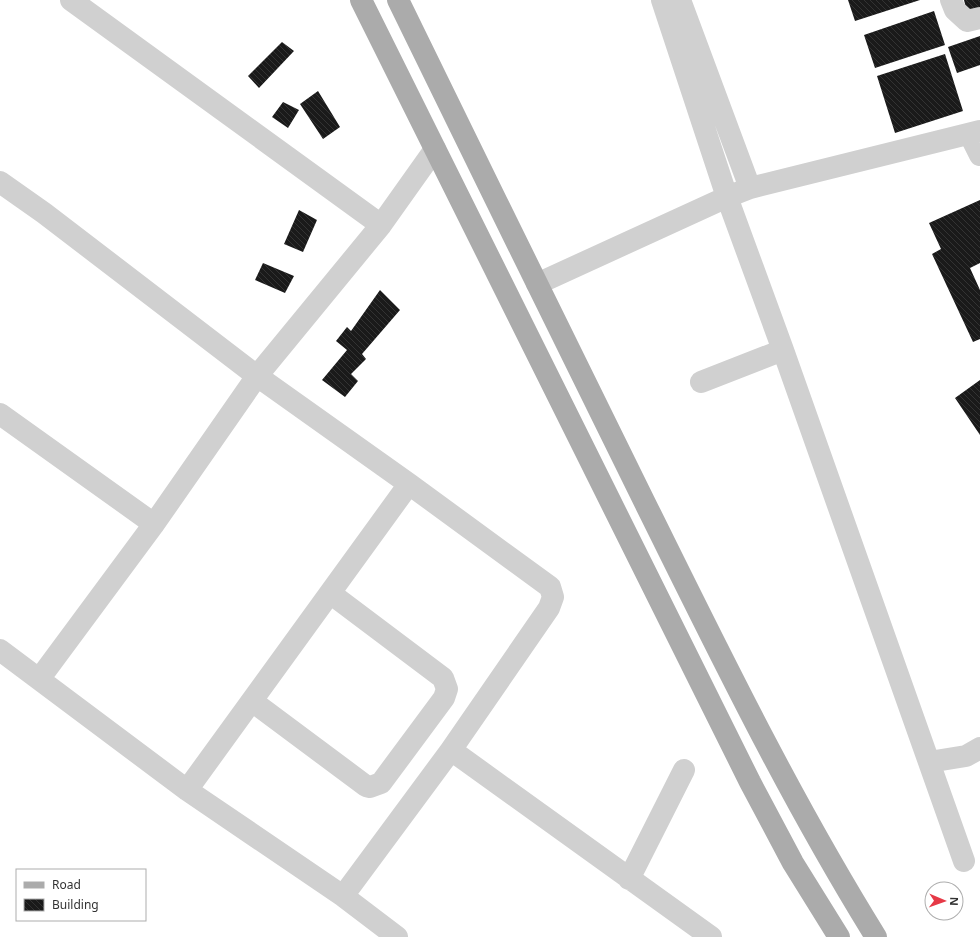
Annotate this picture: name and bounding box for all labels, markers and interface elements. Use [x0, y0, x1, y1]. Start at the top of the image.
legend [16, 869, 146, 921]
text: Road [52, 876, 81, 893]
north arrow [924, 881, 964, 921]
text: Building [52, 896, 99, 913]
text: N [947, 897, 962, 906]

